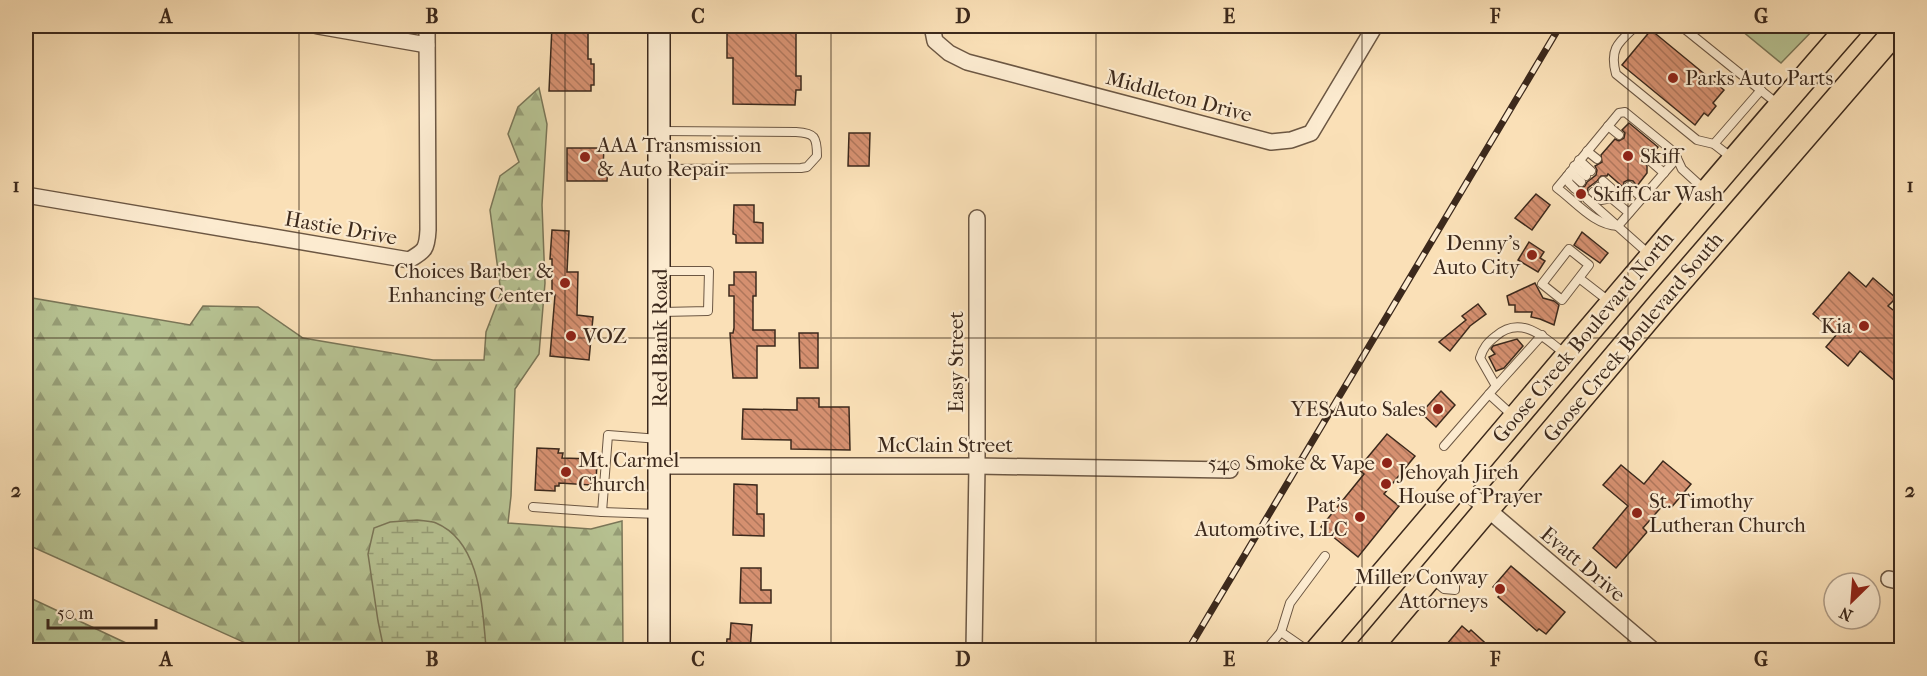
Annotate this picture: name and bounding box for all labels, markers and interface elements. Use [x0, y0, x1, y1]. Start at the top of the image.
text: A [158, 5, 174, 28]
text: B [425, 5, 439, 28]
text: C [691, 5, 705, 28]
text: D [955, 5, 971, 28]
text: E [1223, 5, 1235, 28]
text: F [1489, 5, 1501, 28]
text: G [1754, 5, 1768, 28]
street label: Middleton Drive [1103, 65, 1255, 127]
place label: Parks Auto Parts [1685, 66, 1834, 90]
marker: Parks Auto Parts [1666, 71, 1680, 85]
place label: AAA Transmission & Auto Repair [596, 133, 762, 181]
place label: Skiff [1640, 144, 1685, 168]
marker: Skiff [1621, 149, 1635, 163]
marker: AAA Transmission & Auto Repair [578, 150, 592, 164]
text: 1 [12, 174, 20, 197]
text: 1 [1906, 174, 1914, 197]
place label: Skiff Car Wash [1593, 182, 1724, 206]
marker: Skiff Car Wash [1574, 187, 1588, 201]
street label: Hastie Drive [283, 206, 399, 250]
street label: Goose Creek Boulevard North [1487, 226, 1679, 448]
street label: Goose Creek Boulevard South [1538, 227, 1728, 447]
place label: Denny's Auto City [1432, 231, 1521, 279]
marker: Denny's Auto City [1525, 248, 1539, 262]
place label: Choices Barber & Enhancing Center [388, 259, 553, 307]
street label: Red Bank Road [648, 268, 672, 407]
marker: Choices Barber & Enhancing Center [558, 276, 572, 290]
street label: Easy Street [944, 311, 968, 413]
place label: Kia [1821, 314, 1852, 338]
marker: Kia [1857, 319, 1871, 333]
place label: VOZ [582, 324, 627, 348]
marker: VOZ [564, 329, 578, 343]
place label: YES Auto Sales [1290, 397, 1426, 421]
marker: YES Auto Sales [1431, 402, 1445, 416]
street label: McClain Street [877, 433, 1014, 457]
place label: Mt. Carmel Church [578, 448, 679, 496]
place label: 540 Smoke & Vape [1208, 451, 1375, 475]
marker: 540 Smoke & Vape [1380, 456, 1394, 470]
place label: Jehovah Jireh House of Prayer [1396, 460, 1542, 508]
marker: Mt. Carmel Church [559, 465, 573, 479]
marker: Jehovah Jireh House of Prayer [1379, 477, 1393, 491]
text: 2 [11, 479, 21, 502]
text: 2 [1905, 479, 1915, 502]
place label: St. Timothy Lutheran Church [1649, 489, 1806, 537]
place label: Pat's Automotive, LLC [1194, 493, 1348, 541]
marker: St. Timothy Lutheran Church [1630, 506, 1644, 520]
marker: Pat's Automotive, LLC [1353, 510, 1367, 524]
street label: Evatt Drive [1536, 522, 1630, 606]
place label: Miller Conway Attorneys [1355, 565, 1489, 613]
north arrow [1822, 571, 1882, 631]
marker: Miller Conway Attorneys [1493, 582, 1507, 596]
scale bar [48, 592, 156, 630]
text: 50 m [57, 603, 94, 624]
text: N [1836, 603, 1855, 625]
text: A [158, 648, 174, 671]
text: B [425, 648, 439, 671]
text: C [691, 648, 705, 671]
text: D [955, 648, 971, 671]
text: E [1223, 648, 1235, 671]
text: F [1489, 648, 1501, 671]
text: G [1754, 648, 1768, 671]

